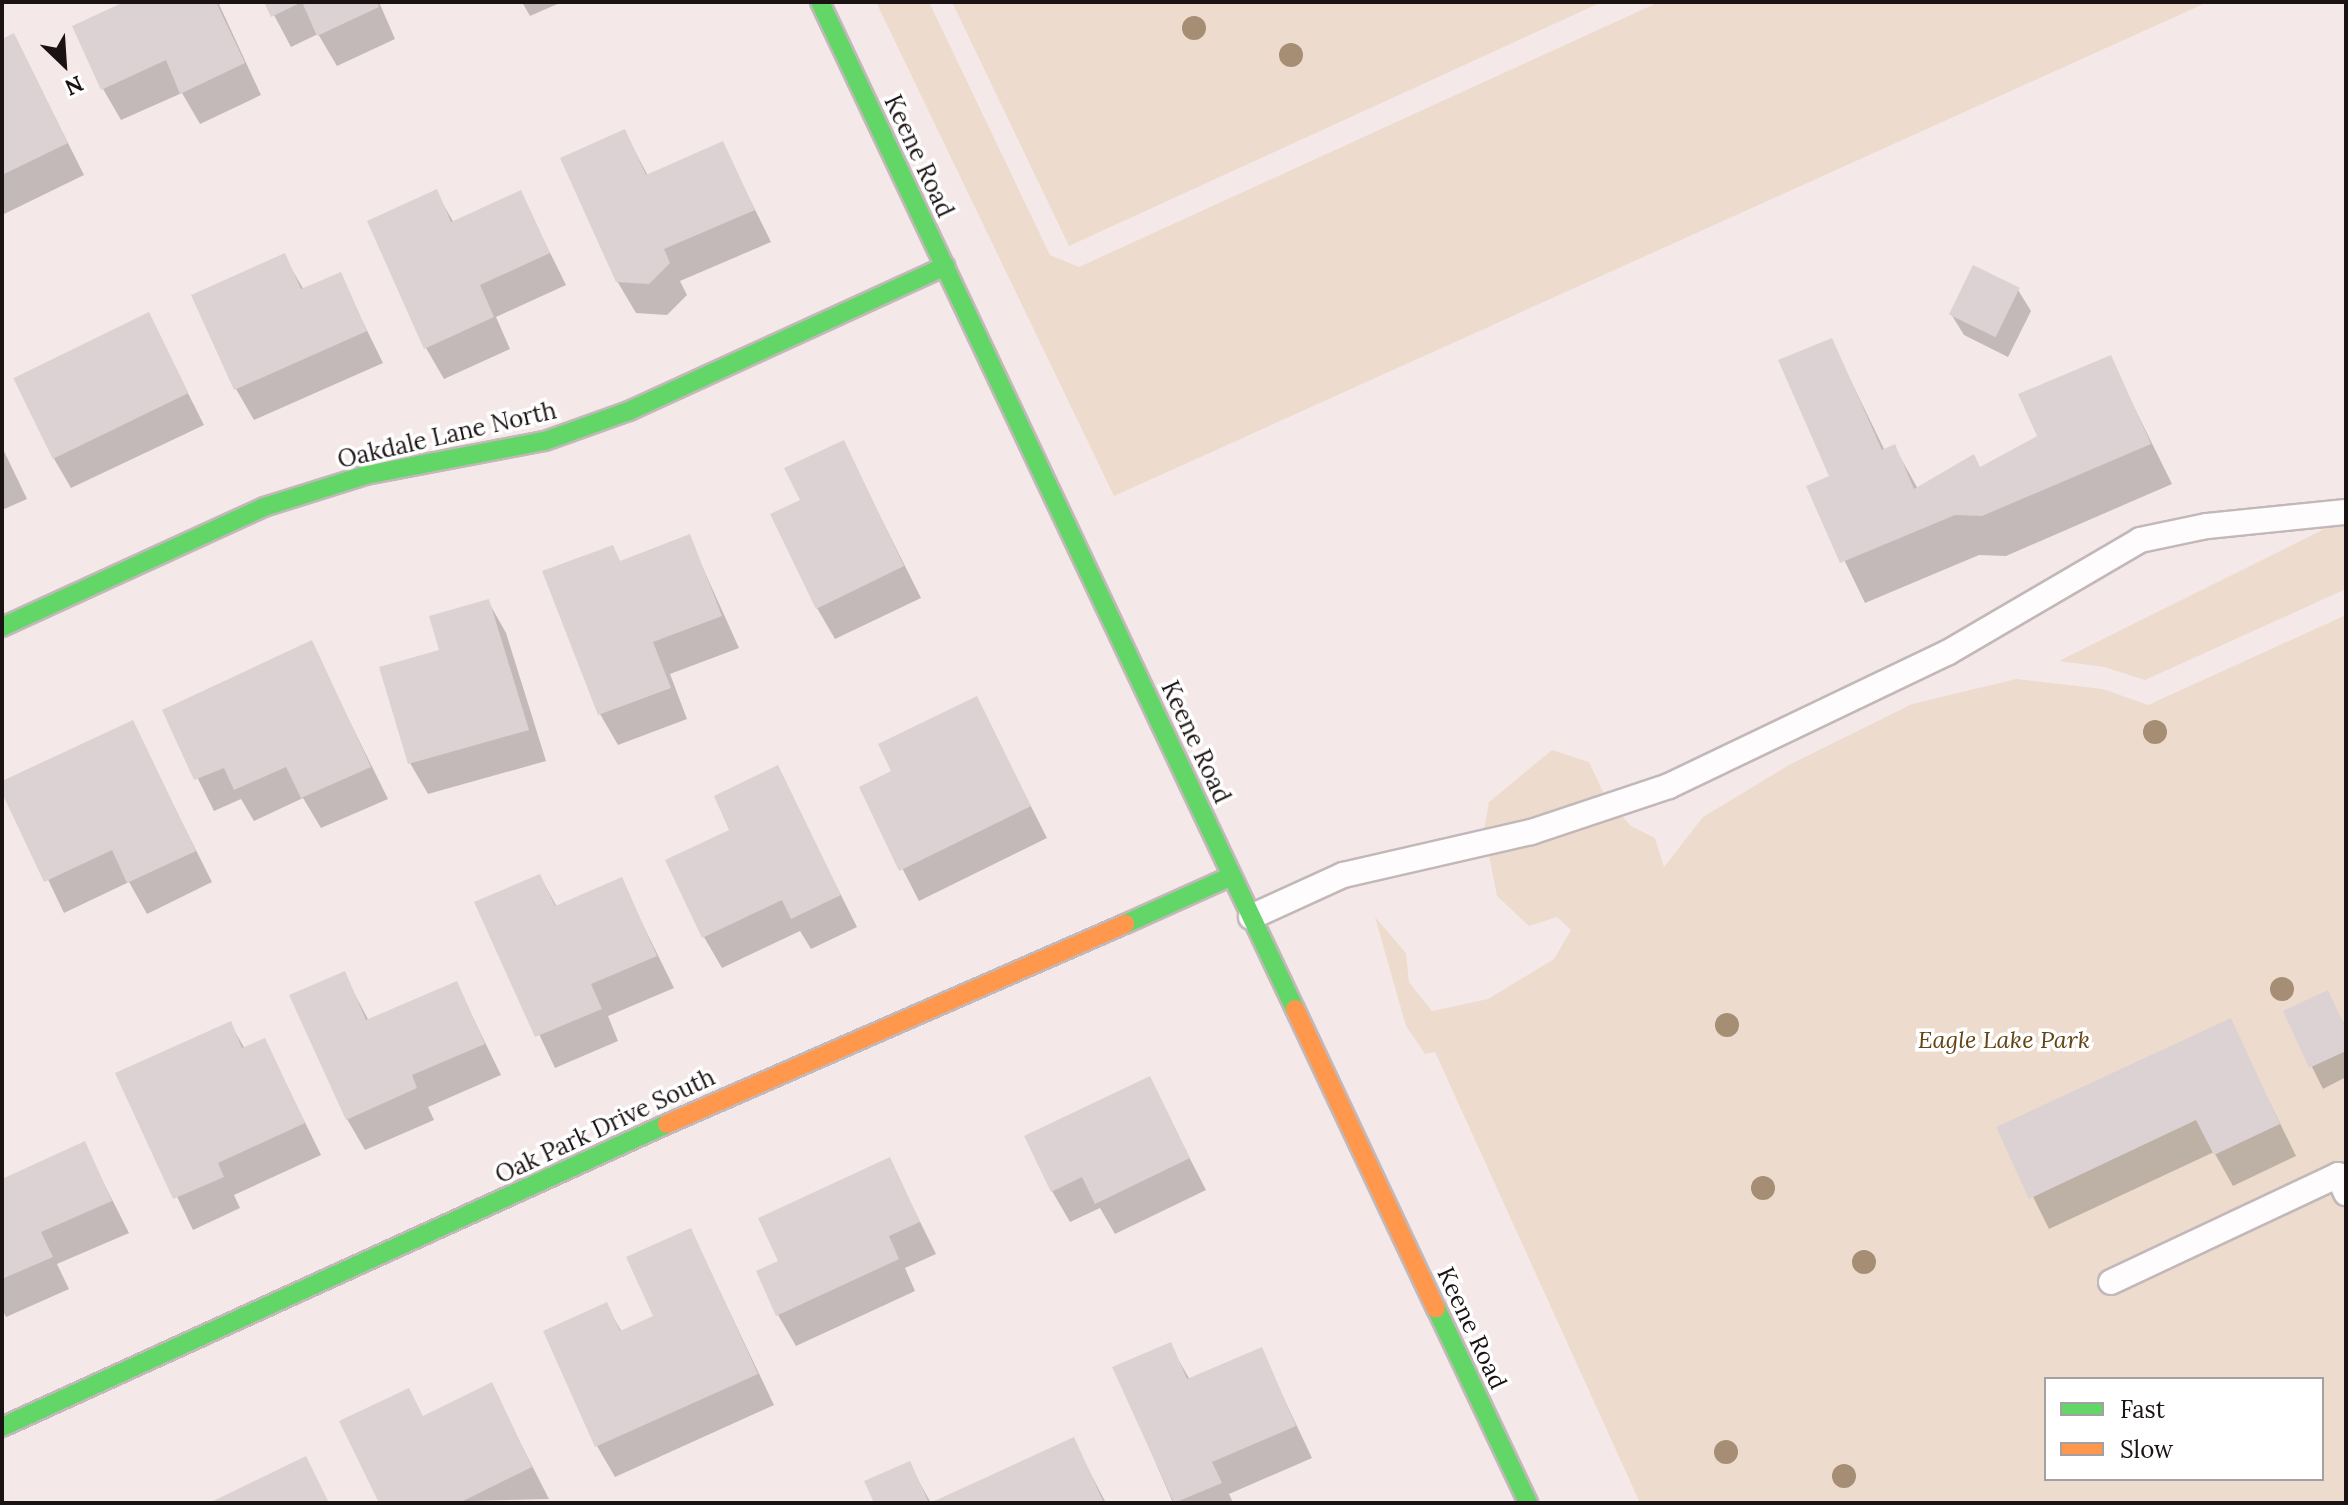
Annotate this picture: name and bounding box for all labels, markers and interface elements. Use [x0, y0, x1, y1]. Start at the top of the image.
north arrow [24, 24, 104, 104]
text: N [61, 69, 88, 102]
street label: Keene Road [878, 90, 960, 222]
street label: Oakdale Lane North [335, 396, 559, 474]
street label: Keene Road [1155, 676, 1237, 808]
park label: Eagle Lake Park [1918, 1026, 2090, 1054]
street label: Oak Park Drive South [491, 1062, 719, 1190]
street label: Keene Road [1431, 1262, 1513, 1394]
legend [2044, 1377, 2324, 1481]
text: Fast [2120, 1394, 2165, 1425]
text: Slow [2120, 1434, 2173, 1465]

